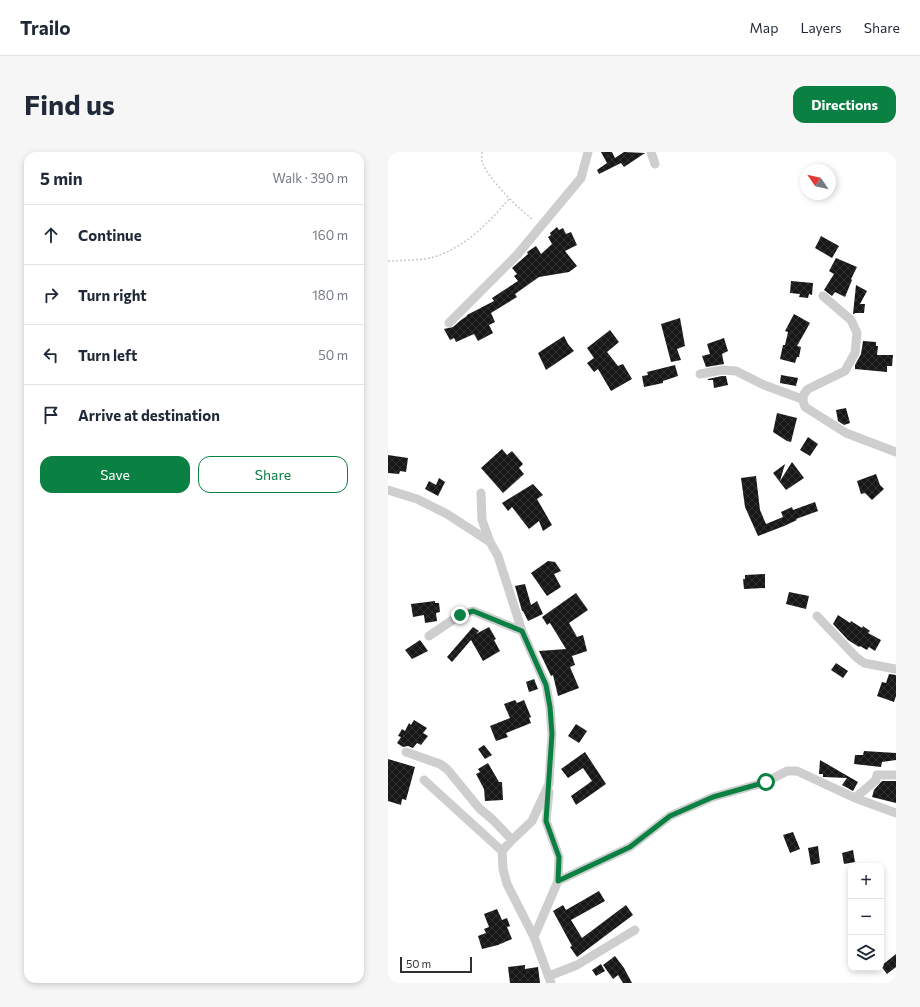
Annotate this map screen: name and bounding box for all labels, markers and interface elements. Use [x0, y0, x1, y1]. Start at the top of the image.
text: Trailo [20, 16, 71, 39]
text: Map [750, 19, 778, 36]
text: Layers [800, 19, 842, 36]
text: Share [864, 19, 900, 36]
button: Directions [793, 86, 896, 123]
text: Find us [24, 87, 115, 121]
north arrow [800, 164, 836, 200]
text: 5 min [40, 168, 83, 189]
text: Walk · 390 m [273, 170, 348, 186]
icon: ahead [40, 224, 62, 246]
text: Continue [78, 226, 142, 244]
text: 160 m [312, 227, 348, 243]
icon: right [40, 284, 62, 306]
text: Turn right [78, 286, 147, 304]
text: 180 m [312, 287, 348, 303]
icon: left [40, 344, 62, 366]
text: Turn left [78, 346, 137, 364]
text: 50 m [318, 347, 348, 363]
icon: arrive [40, 404, 62, 426]
text: Arrive at destination [78, 406, 220, 424]
button: Save [40, 456, 190, 493]
button: Share [198, 456, 348, 493]
route end [451, 606, 469, 624]
route start [757, 773, 775, 791]
map controls [848, 863, 884, 971]
button: + [848, 863, 884, 899]
button: − [848, 899, 884, 935]
button: layers [848, 935, 884, 971]
scale bar [400, 955, 472, 974]
text: 50 m [406, 957, 431, 970]

